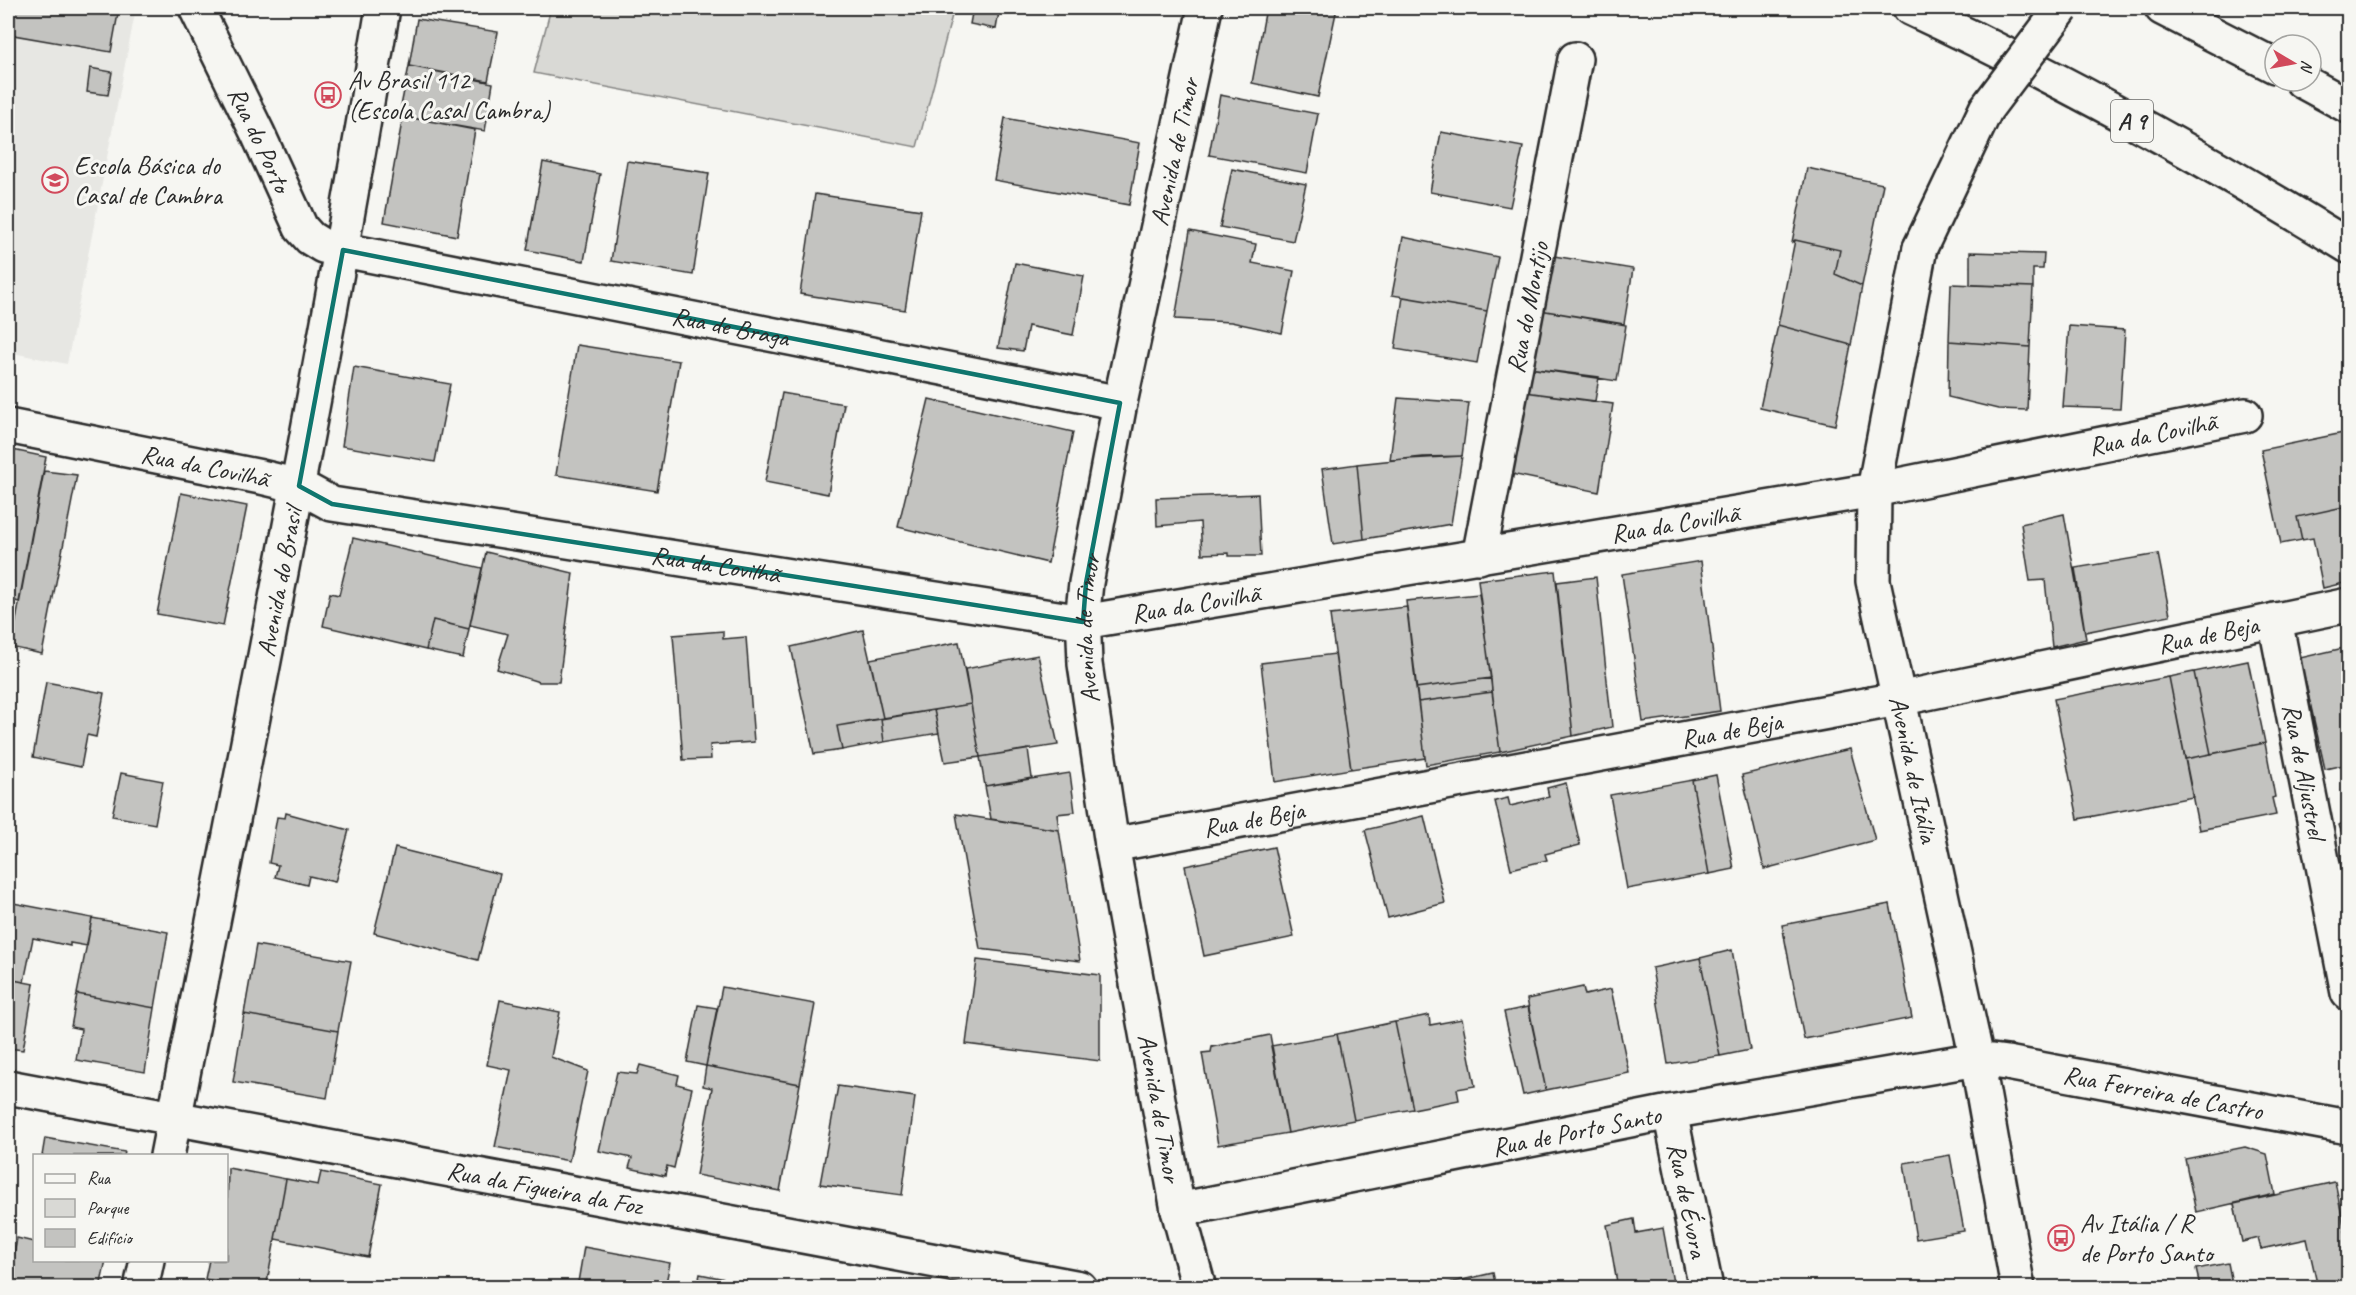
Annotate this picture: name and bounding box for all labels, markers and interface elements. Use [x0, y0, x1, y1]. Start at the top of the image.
north arrow [2263, 33, 2323, 93]
text: N [2296, 59, 2317, 75]
place label: Av Brasil 112 (Escola Casal Cambra) [348, 64, 551, 127]
street label: Avenida de Timor [1143, 73, 1207, 229]
bus stop icon: Av Brasil 112 (Escola Casal Cambra) [313, 80, 343, 110]
street label: Rua do Porto [220, 81, 300, 200]
road number: A 9 [2111, 100, 2153, 142]
place label: Escola Básica do Casal de Cambra [74, 149, 223, 212]
school or university icon: Escola Básica do Casal de Cambra [40, 165, 70, 195]
street label: Rua do Montijo [1499, 238, 1557, 376]
street label: Rua de Braga [669, 299, 793, 355]
street label: Rua da Covilhã [2086, 405, 2222, 463]
street label: Rua da Covilhã [138, 437, 275, 496]
street label: Rua da Covilhã [1608, 496, 1744, 551]
street label: Avenida do Brasil [249, 500, 311, 659]
street label: Rua da Covilhã [649, 538, 785, 592]
street label: Avenida de Timor [1067, 549, 1109, 706]
street label: Rua da Covilhã [1129, 576, 1265, 631]
street label: Rua de Beja [2155, 608, 2263, 661]
street label: Avenida de Itália [1882, 693, 1946, 847]
street label: Rua de Aljustrel [2275, 701, 2334, 846]
street label: Rua de Beja [1678, 705, 1786, 756]
street label: Rua de Beja [1200, 793, 1308, 845]
street label: Avenida de Timor [1130, 1031, 1189, 1187]
street label: Rua Ferreira de Castro [2060, 1058, 2267, 1128]
street label: Rua de Porto Santo [1489, 1098, 1665, 1164]
street label: Rua de Évora [1660, 1140, 1716, 1262]
legend [33, 1154, 228, 1262]
street label: Rua da Figueira da Foz [444, 1154, 648, 1223]
text: Rua [87, 1167, 112, 1189]
text: Parque [87, 1197, 129, 1219]
place label: Av Itália / R de Porto Santo [2080, 1207, 2215, 1270]
bus stop icon: Av Itália / R de Porto Santo [2046, 1223, 2076, 1253]
text: Edifício [87, 1227, 133, 1249]

